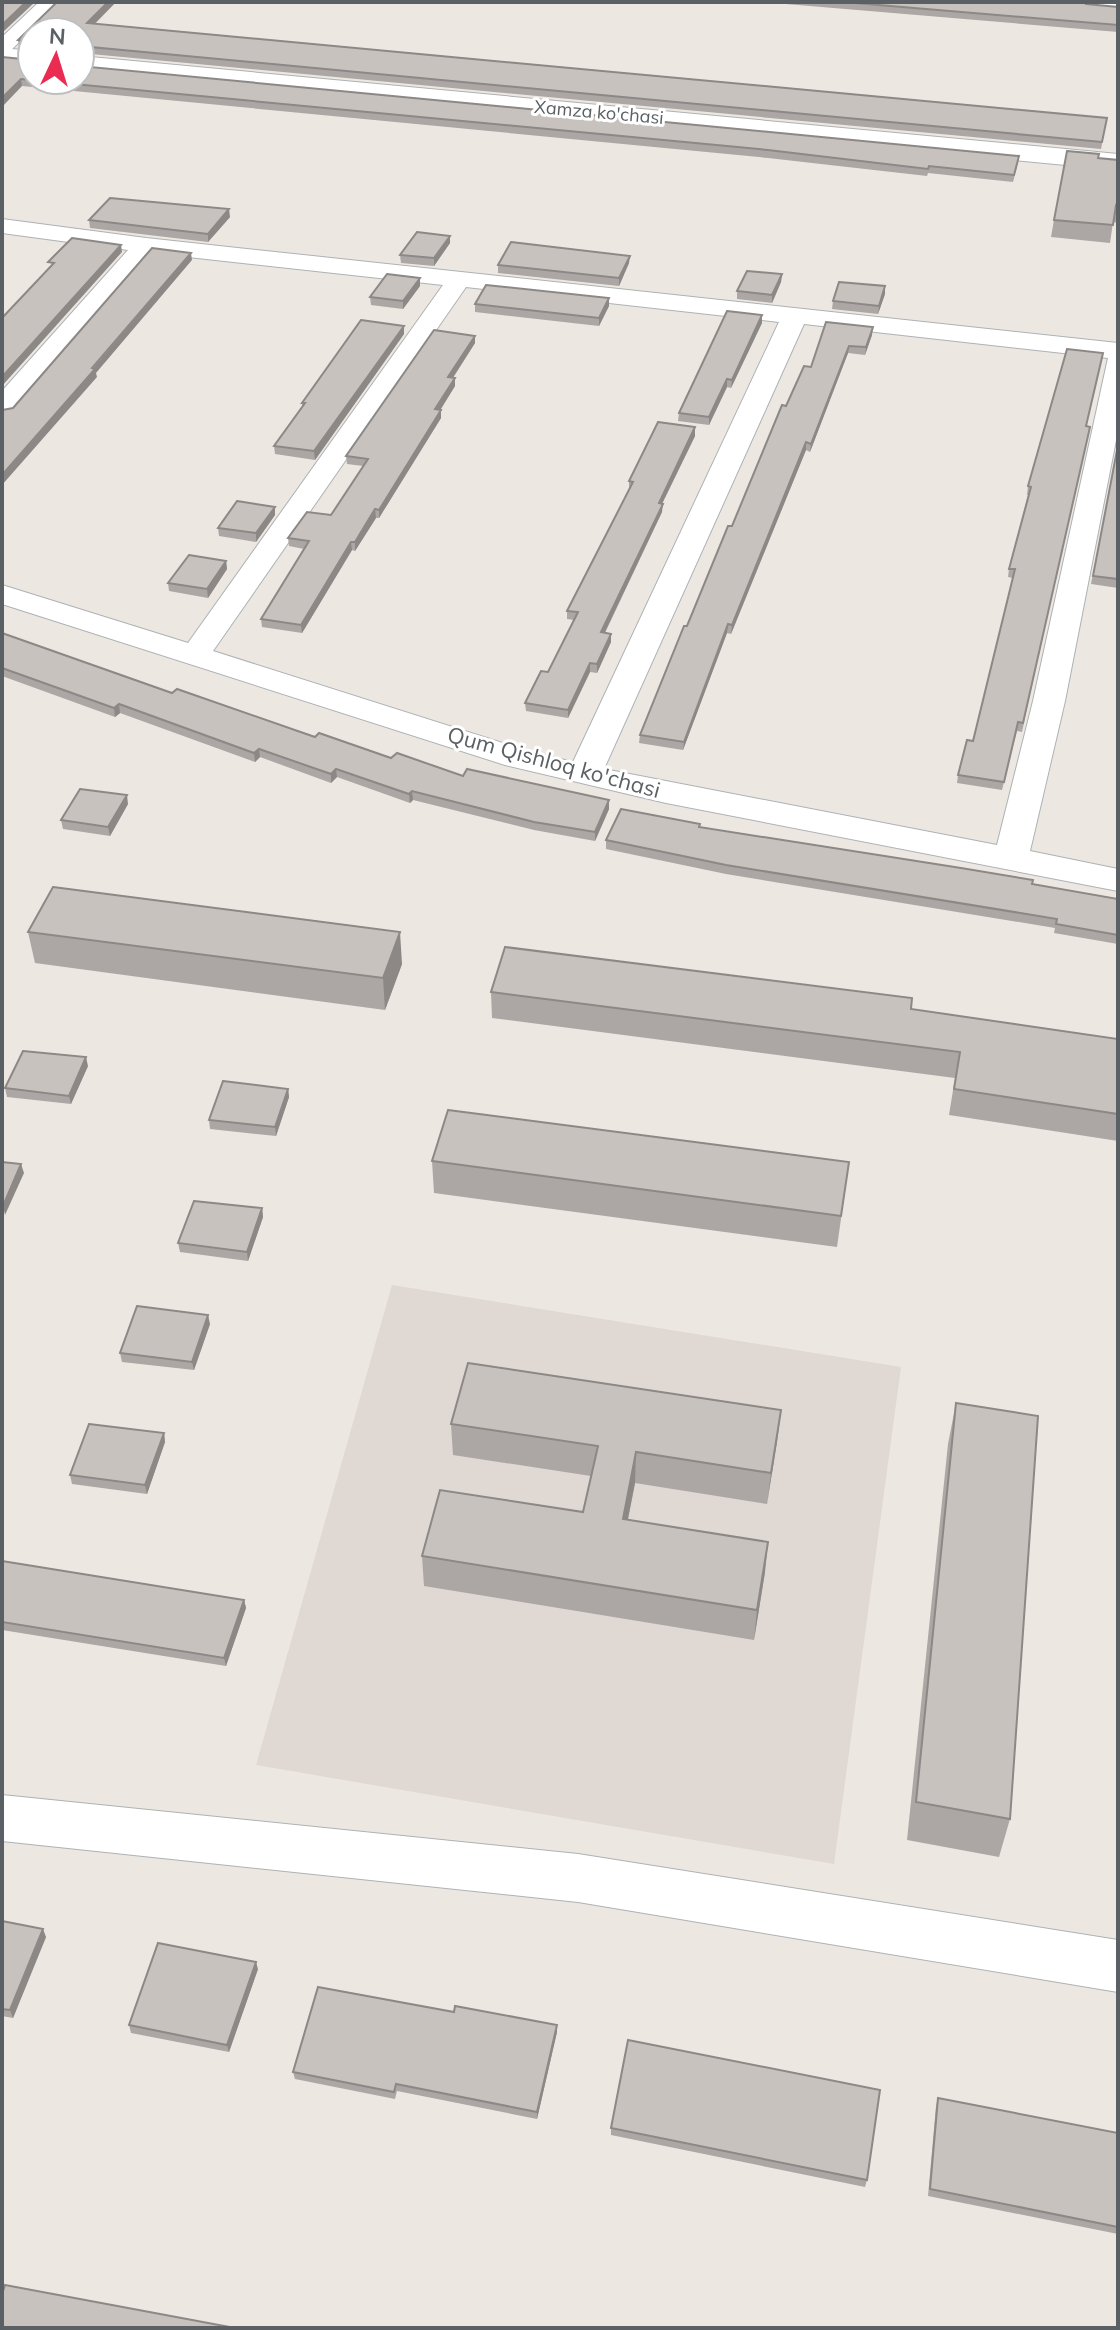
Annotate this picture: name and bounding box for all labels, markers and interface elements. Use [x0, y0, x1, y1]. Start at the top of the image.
north arrow [16, 16, 96, 96]
text: N [48, 22, 67, 51]
street label: Xamza ko'chasi [533, 95, 665, 129]
street label: Qum Qishloq ko'chasi [445, 720, 663, 804]

